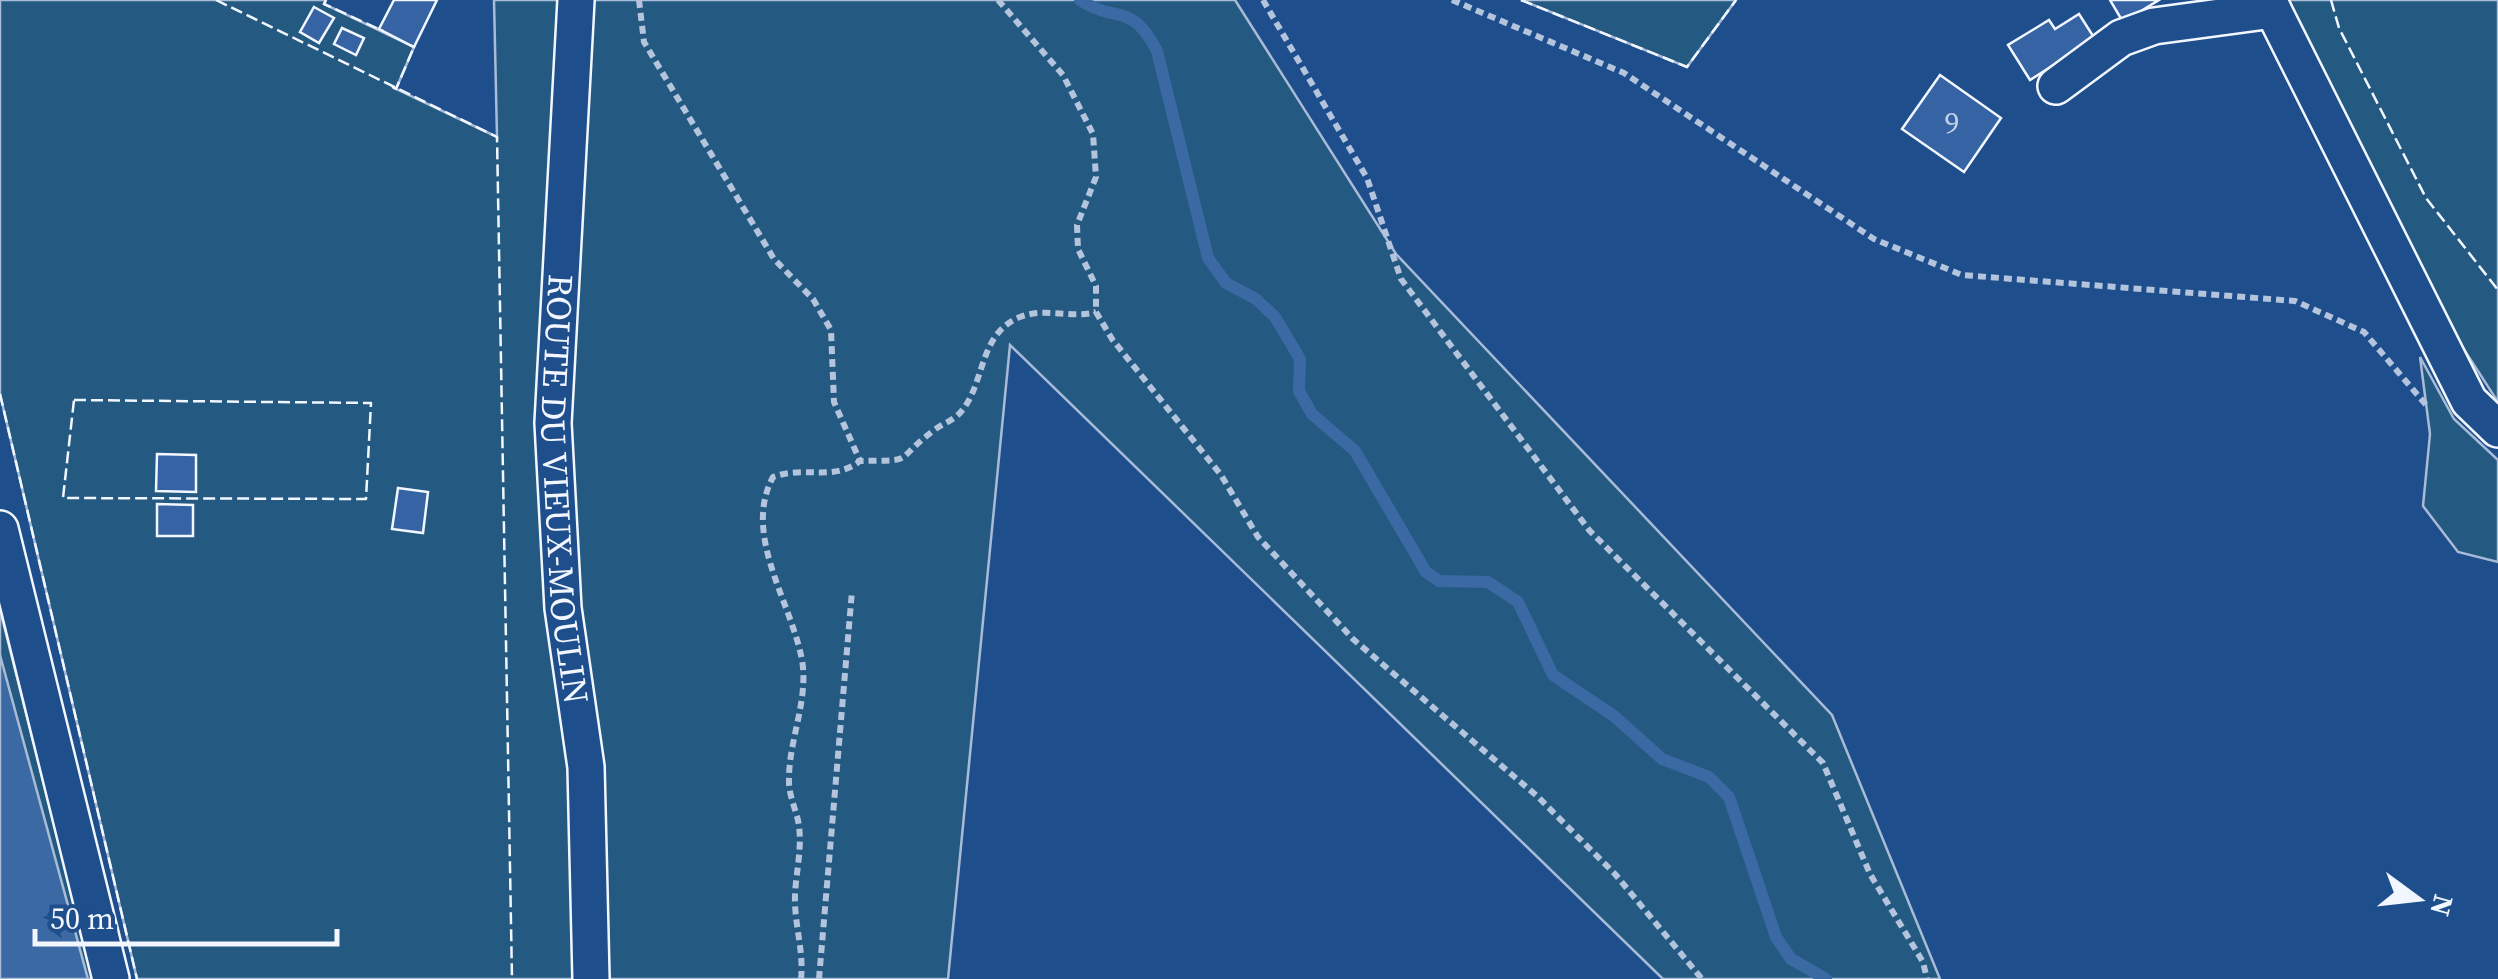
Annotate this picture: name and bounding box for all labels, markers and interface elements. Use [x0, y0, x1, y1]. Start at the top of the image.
house number: 9 [1945, 103, 1960, 144]
street label: ROUTE DU VIEUX-MOULIN [529, 273, 601, 707]
north arrow [2368, 849, 2468, 949]
scale bar [35, 884, 338, 946]
text: N [2421, 891, 2463, 920]
text: 50 m [50, 898, 114, 939]

